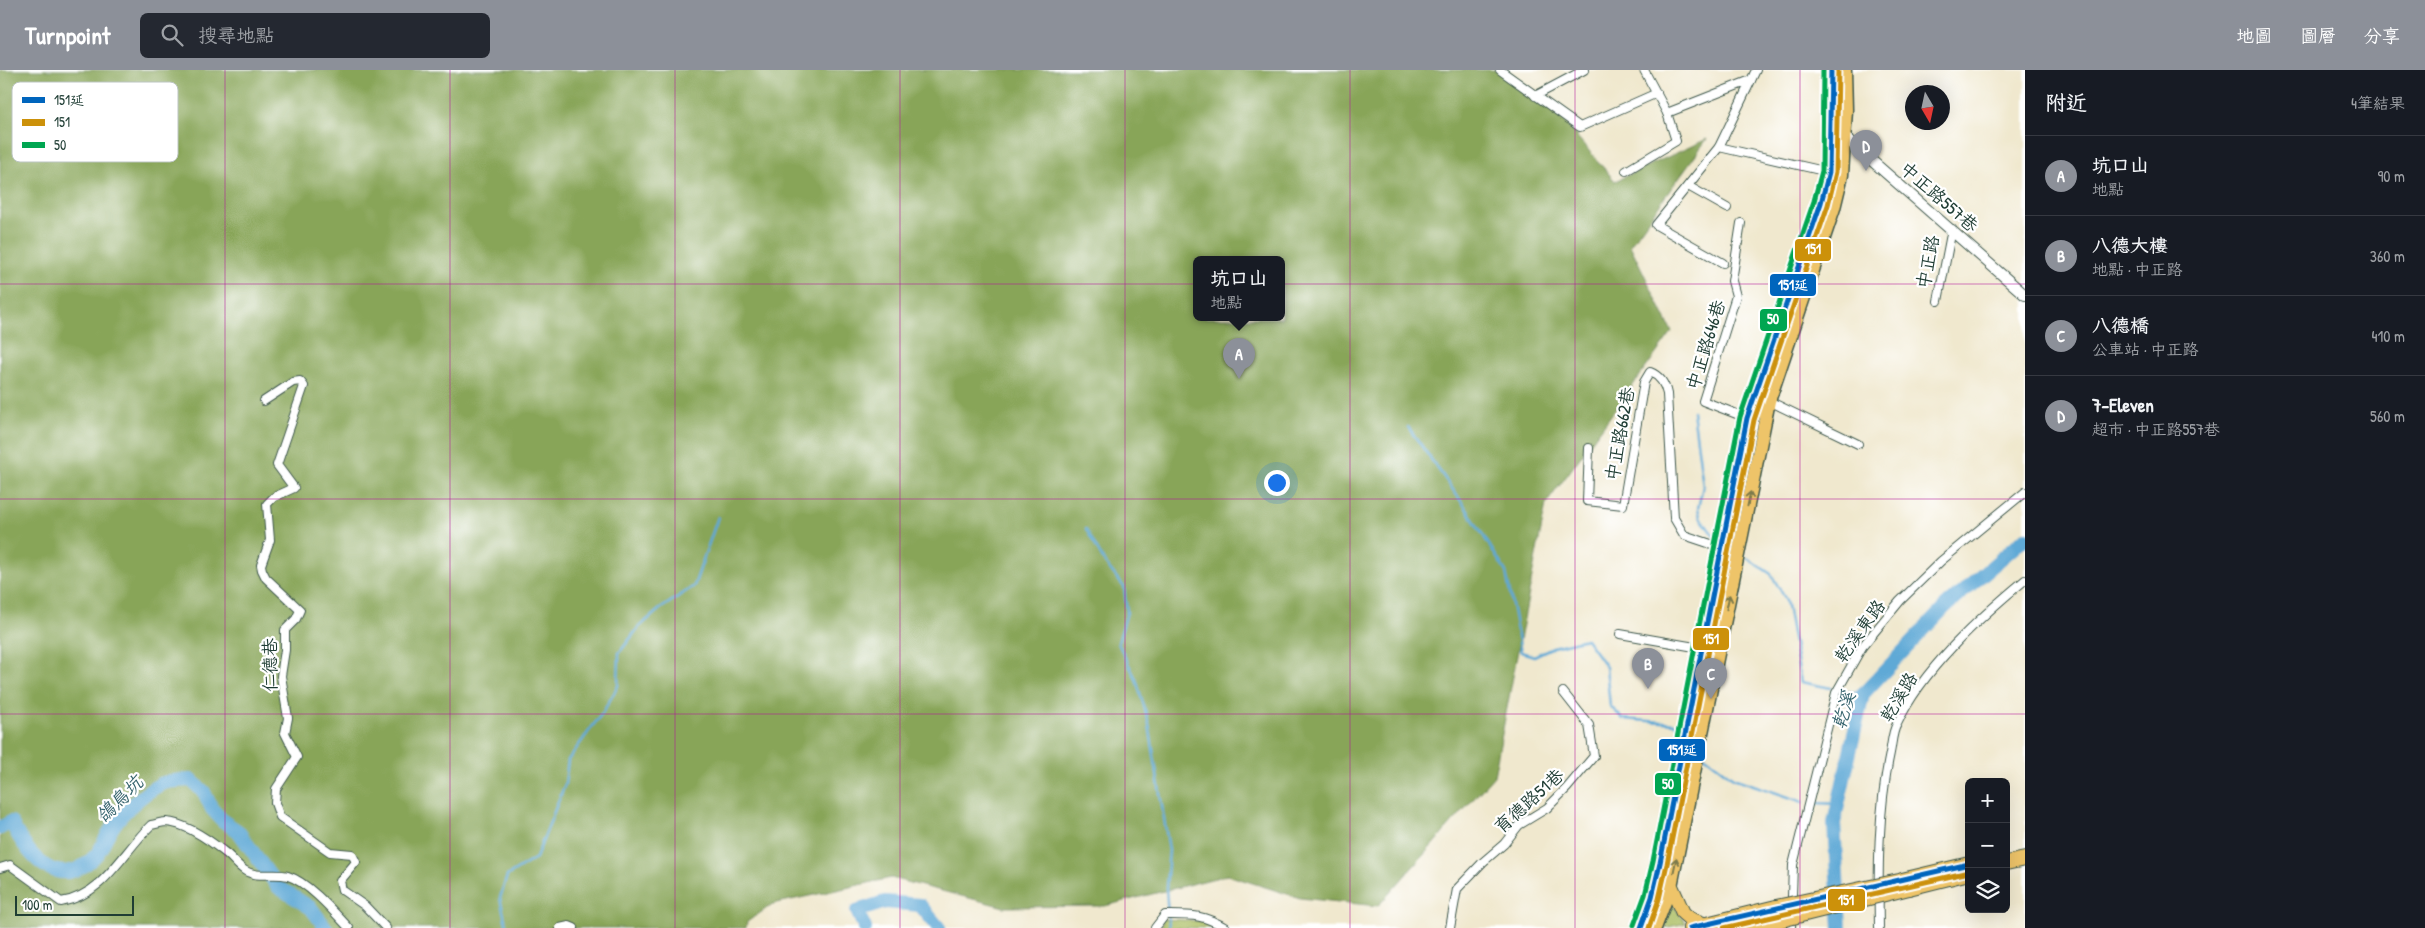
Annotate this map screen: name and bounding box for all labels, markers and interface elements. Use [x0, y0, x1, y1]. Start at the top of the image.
search box [140, 13, 490, 58]
text: Turnpoint [25, 19, 110, 51]
icon: search [158, 21, 186, 49]
text: 搜尋地點 [198, 22, 274, 48]
text: 地圖 [2236, 23, 2272, 48]
text: 圖層 [2300, 23, 2336, 48]
text: 分享 [2364, 23, 2400, 48]
legend [12, 82, 178, 162]
north arrow [1905, 85, 1950, 130]
text: 附近 [2045, 88, 2087, 117]
text: 151延 [54, 90, 84, 109]
text: 4筆結果 [2351, 92, 2405, 114]
text: 151 [54, 112, 70, 131]
pin: D [1850, 130, 1882, 171]
text: 50 [54, 135, 66, 154]
text: 坑口山 [2092, 152, 2149, 178]
street label: 中正路557巷 [1895, 156, 1984, 238]
text: A [2057, 165, 2065, 187]
text: 90 m [2377, 165, 2405, 187]
text: 地點 [2092, 178, 2124, 200]
text: 八德大樓 [2092, 232, 2168, 258]
street label: 中正路 [1910, 233, 1945, 291]
line badge: 151 [1794, 238, 1832, 262]
text: 151 [1805, 239, 1821, 258]
text: B [2057, 245, 2065, 267]
text: 360 m [2370, 245, 2405, 267]
popup [1193, 256, 1285, 321]
text: 地點 · 中正路 [2092, 258, 2183, 280]
text: 坑口山 [1210, 265, 1268, 291]
line badge: 151延 [1769, 273, 1817, 297]
text: 151延 [1778, 275, 1808, 294]
text: 地點 [1210, 291, 1243, 313]
street label: 中正路646巷 [1680, 297, 1731, 393]
line badge: 50 [1759, 308, 1788, 332]
text: 50 [1767, 309, 1780, 328]
text: 八德橋 [2092, 312, 2149, 338]
text: C [2057, 325, 2065, 347]
text: 410 m [2371, 325, 2405, 347]
pin: A [1223, 338, 1255, 379]
text: 公車站 · 中正路 [2092, 338, 2199, 360]
street label: 中正路662巷 [1599, 385, 1640, 483]
text: 7-Eleven [2092, 392, 2154, 418]
text: D [2057, 405, 2065, 427]
text: 560 m [2370, 405, 2405, 427]
text: 超市 · 中正路557巷 [2092, 418, 2220, 440]
your location [1264, 470, 1290, 496]
one-way arrow [1745, 492, 1754, 508]
street label: 乾溪東路 [1828, 594, 1891, 667]
one-way arrow [1724, 595, 1733, 611]
line badge: 151 [1692, 627, 1730, 651]
text: 151 [1703, 629, 1719, 648]
street label: 仁德巷 [257, 638, 282, 692]
pin: B [1632, 648, 1664, 689]
pin: C [1695, 658, 1727, 699]
street label: 乾溪路 [1874, 667, 1923, 726]
water label: 乾溪 [1825, 687, 1861, 732]
line badge: 151延 [1658, 738, 1706, 762]
text: 151延 [1667, 740, 1697, 759]
street label: 育德路51巷 [1488, 763, 1569, 839]
water label: 鴿鳥坑 [90, 768, 150, 828]
line badge: 50 [1654, 772, 1682, 796]
text: 50 [1662, 774, 1675, 793]
map controls [1965, 778, 2010, 913]
button: + [1965, 778, 2010, 823]
button: − [1965, 823, 2010, 868]
one-way arrow [1671, 858, 1681, 874]
button: layers [1965, 868, 2010, 913]
line badge: 151 [1827, 888, 1866, 912]
text: 151 [1838, 890, 1854, 909]
scale bar [15, 893, 134, 916]
text: 100 m [22, 895, 52, 914]

